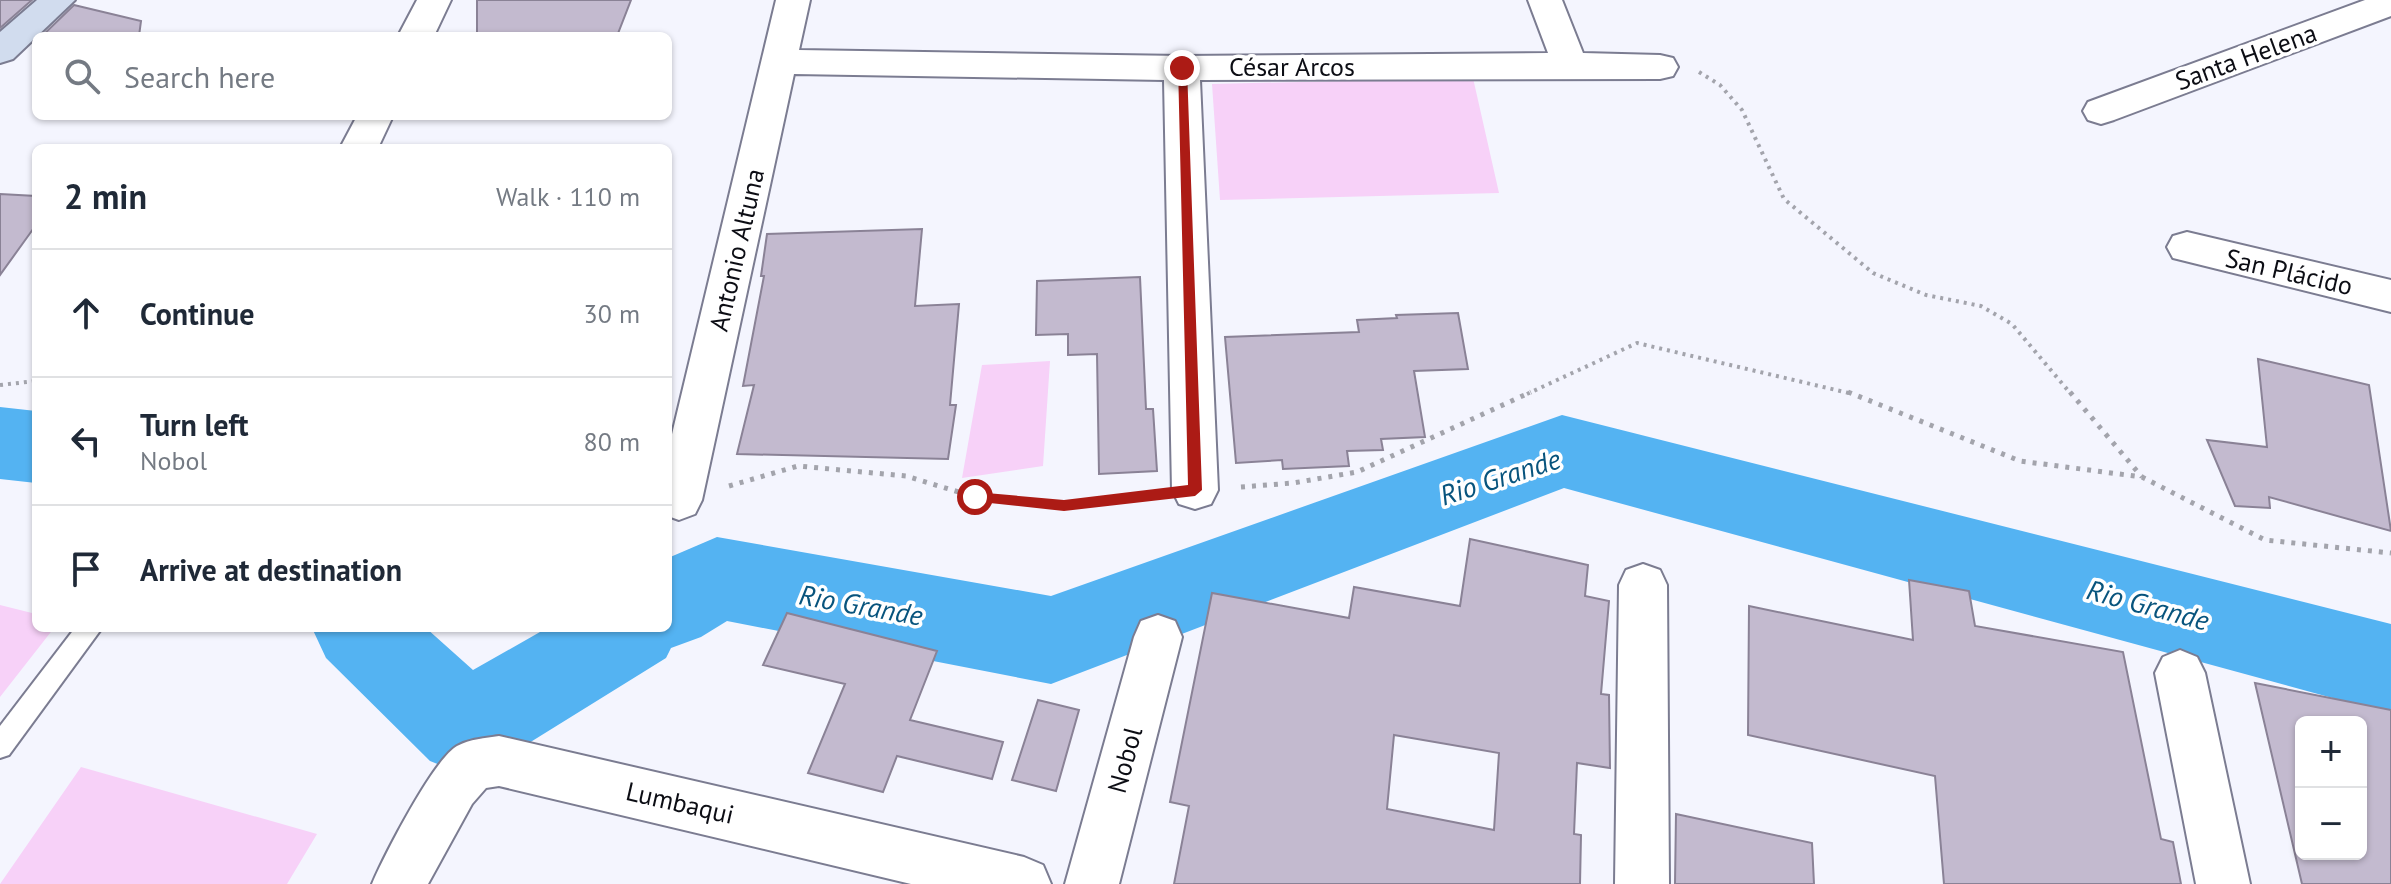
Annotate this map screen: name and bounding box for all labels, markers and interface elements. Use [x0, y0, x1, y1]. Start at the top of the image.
street label: Santa Helena [2171, 16, 2321, 97]
search box [32, 32, 672, 120]
route end [1164, 50, 1200, 86]
street label: César Arcos [1229, 50, 1355, 83]
icon: search [60, 54, 104, 98]
text: Search here [124, 57, 275, 96]
street label: Antonio Altuna [702, 165, 771, 334]
text: 2 min [64, 174, 147, 218]
text: Walk · 110 m [496, 180, 640, 213]
street label: San Plácido [2222, 241, 2356, 302]
icon: ahead [64, 291, 108, 335]
text: Continue [140, 294, 254, 333]
text: 30 m [584, 297, 640, 330]
text: Turn left [140, 405, 248, 444]
icon: left [64, 419, 108, 463]
text: 80 m [584, 425, 640, 458]
water label: Rio Grande [1435, 440, 1565, 513]
text: Nobol [140, 444, 207, 477]
route start [957, 479, 993, 515]
icon: arrive [64, 547, 108, 591]
text: Arrive at destination [140, 550, 402, 589]
water label: Rio Grande [2083, 570, 2213, 639]
water label: Rio Grande [796, 575, 926, 634]
map controls [2295, 716, 2367, 860]
button: + [2295, 716, 2367, 788]
street label: Nobol [1100, 723, 1149, 797]
street label: Lumbaqui [623, 774, 737, 831]
button: − [2295, 788, 2367, 860]

